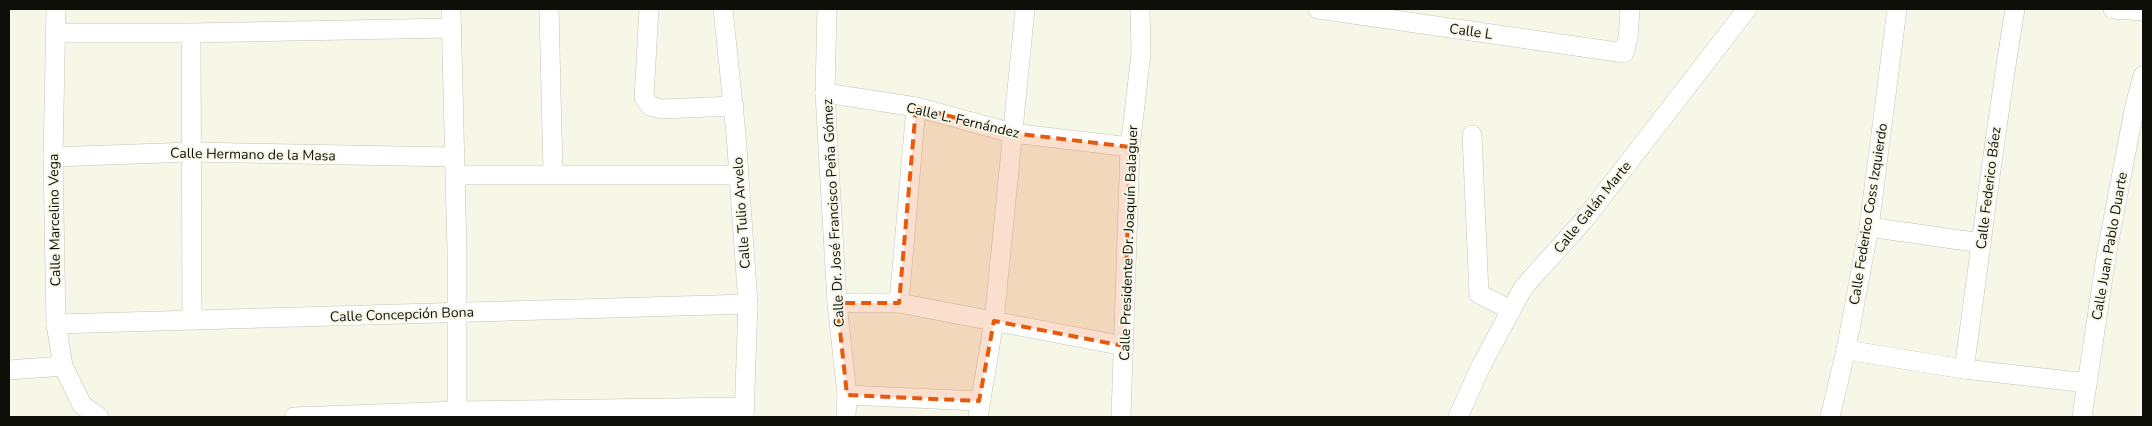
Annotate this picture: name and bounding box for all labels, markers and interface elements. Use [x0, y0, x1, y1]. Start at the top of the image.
street label: Calle L [1448, 19, 1494, 44]
street label: Calle Dr. José Francisco Peña Gómez [818, 98, 849, 328]
street label: Calle L. Fernández [904, 98, 1022, 143]
street label: Calle Federico Coss Izquierdo [1845, 122, 1892, 306]
street label: Calle Presidente Dr. Joaquín Balaguer [1115, 125, 1142, 361]
street label: Calle Federico Báez [1972, 125, 2005, 250]
street label: Calle Hermano de la Masa [170, 144, 336, 165]
street label: Calle Marcelino Vega [44, 154, 65, 286]
street label: Calle Tulio Arvelo [728, 156, 755, 269]
street label: Calle Galán Marte [1549, 157, 1636, 257]
street label: Calle Juan Pablo Duarte [2087, 171, 2132, 322]
street label: Calle Concepción Bona [330, 302, 474, 327]

